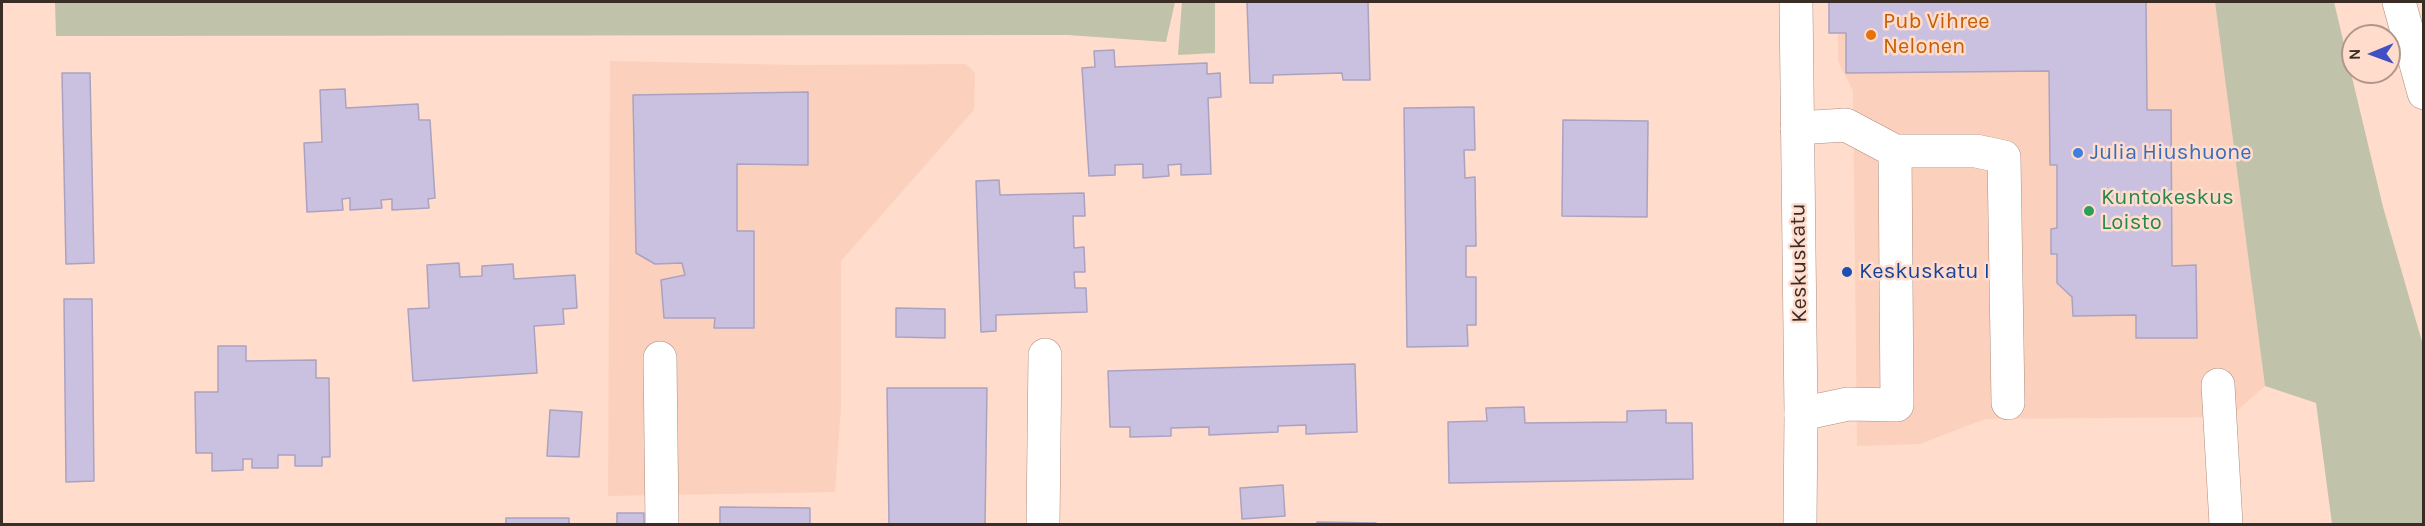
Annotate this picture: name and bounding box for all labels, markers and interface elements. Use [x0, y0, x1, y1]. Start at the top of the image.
place label: Pub Vihree Nelonen [1883, 9, 1990, 60]
north arrow [2341, 24, 2401, 84]
marker: Pub Vihree Nelonen [1864, 28, 1878, 42]
text: N [2345, 48, 2364, 60]
place label: Julia Hiushuone [2090, 140, 2252, 166]
marker: Julia Hiushuone [2071, 146, 2085, 160]
place label: Kuntokeskus Loisto [2101, 185, 2234, 236]
street label: Keskuskatu [1785, 203, 1813, 323]
marker: Kuntokeskus Loisto [2082, 204, 2096, 218]
place label: Keskuskatu I [1859, 259, 1990, 285]
marker: Keskuskatu I [1840, 265, 1854, 279]

